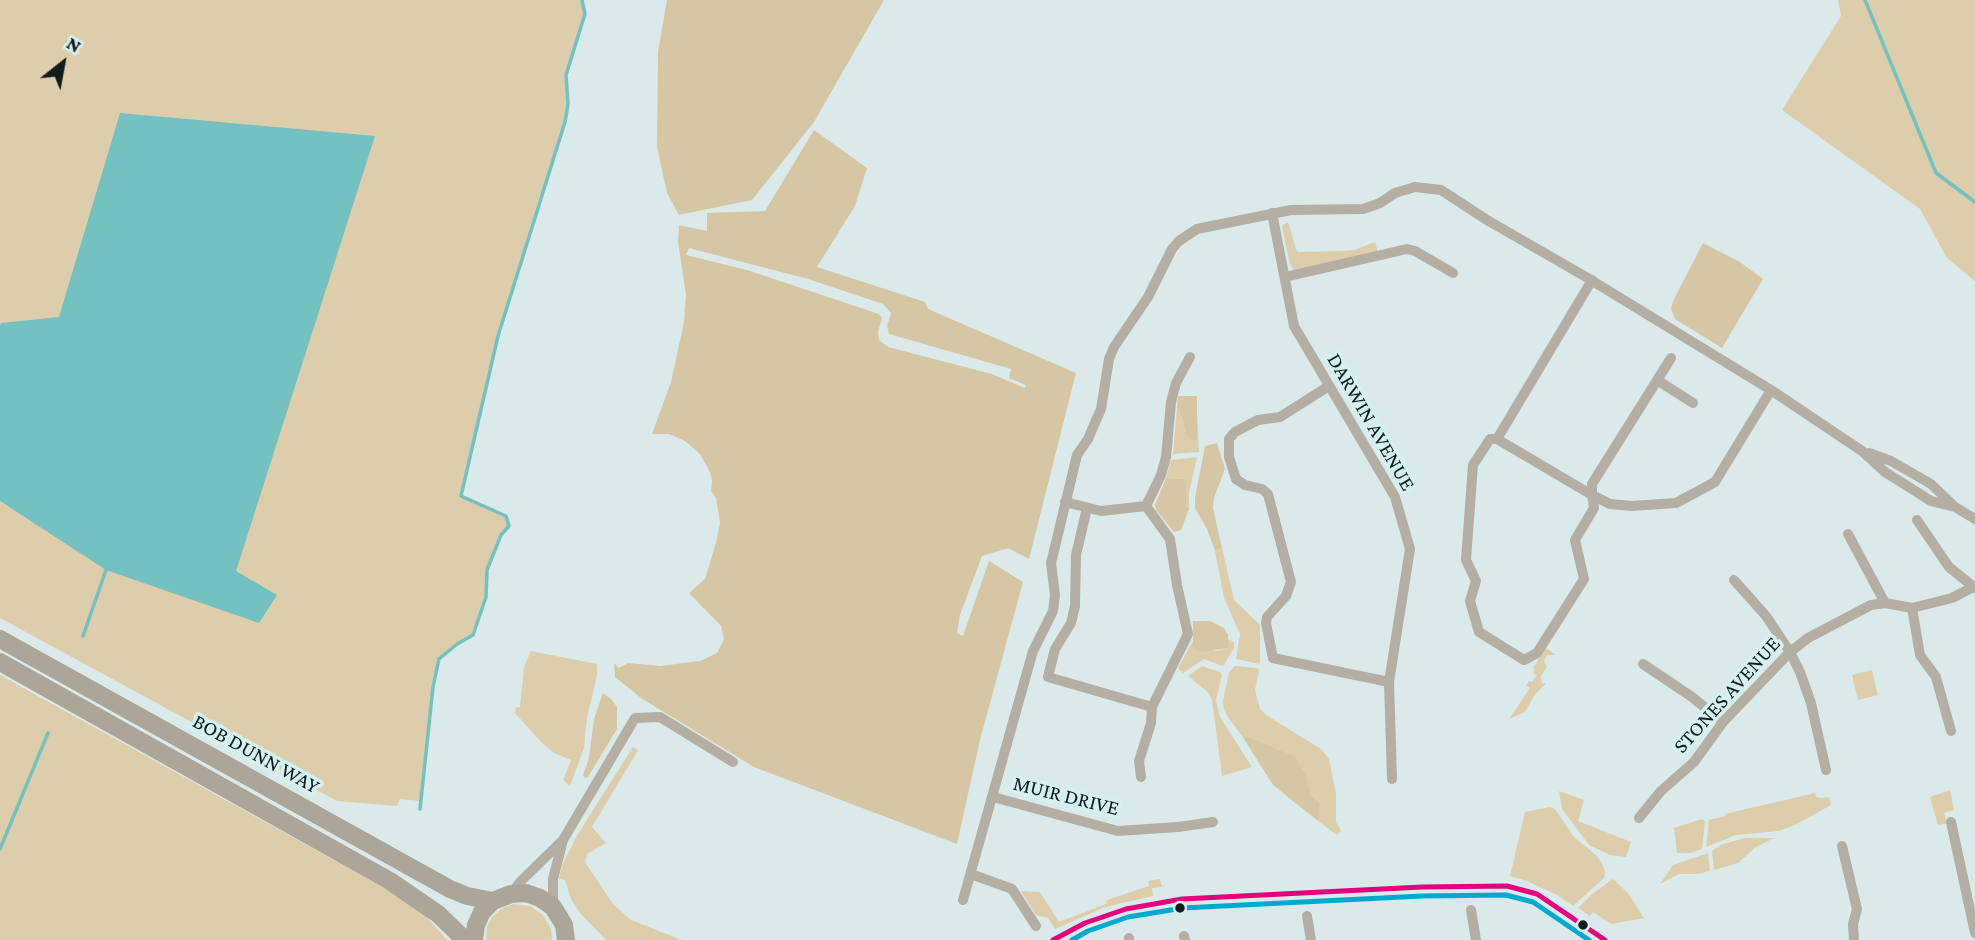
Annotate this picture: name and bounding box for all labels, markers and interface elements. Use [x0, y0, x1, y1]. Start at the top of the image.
north arrow [28, 28, 98, 98]
text: N [63, 32, 85, 57]
street label: DARWIN AVENUE [1322, 349, 1420, 495]
street label: STONES AVENUE [1668, 632, 1786, 758]
street label: BOB DUNN WAY [188, 709, 324, 799]
street label: MUIR DRIVE [1010, 771, 1122, 821]
unlabelled marker [1173, 901, 1187, 915]
unlabelled marker [1576, 918, 1590, 932]

